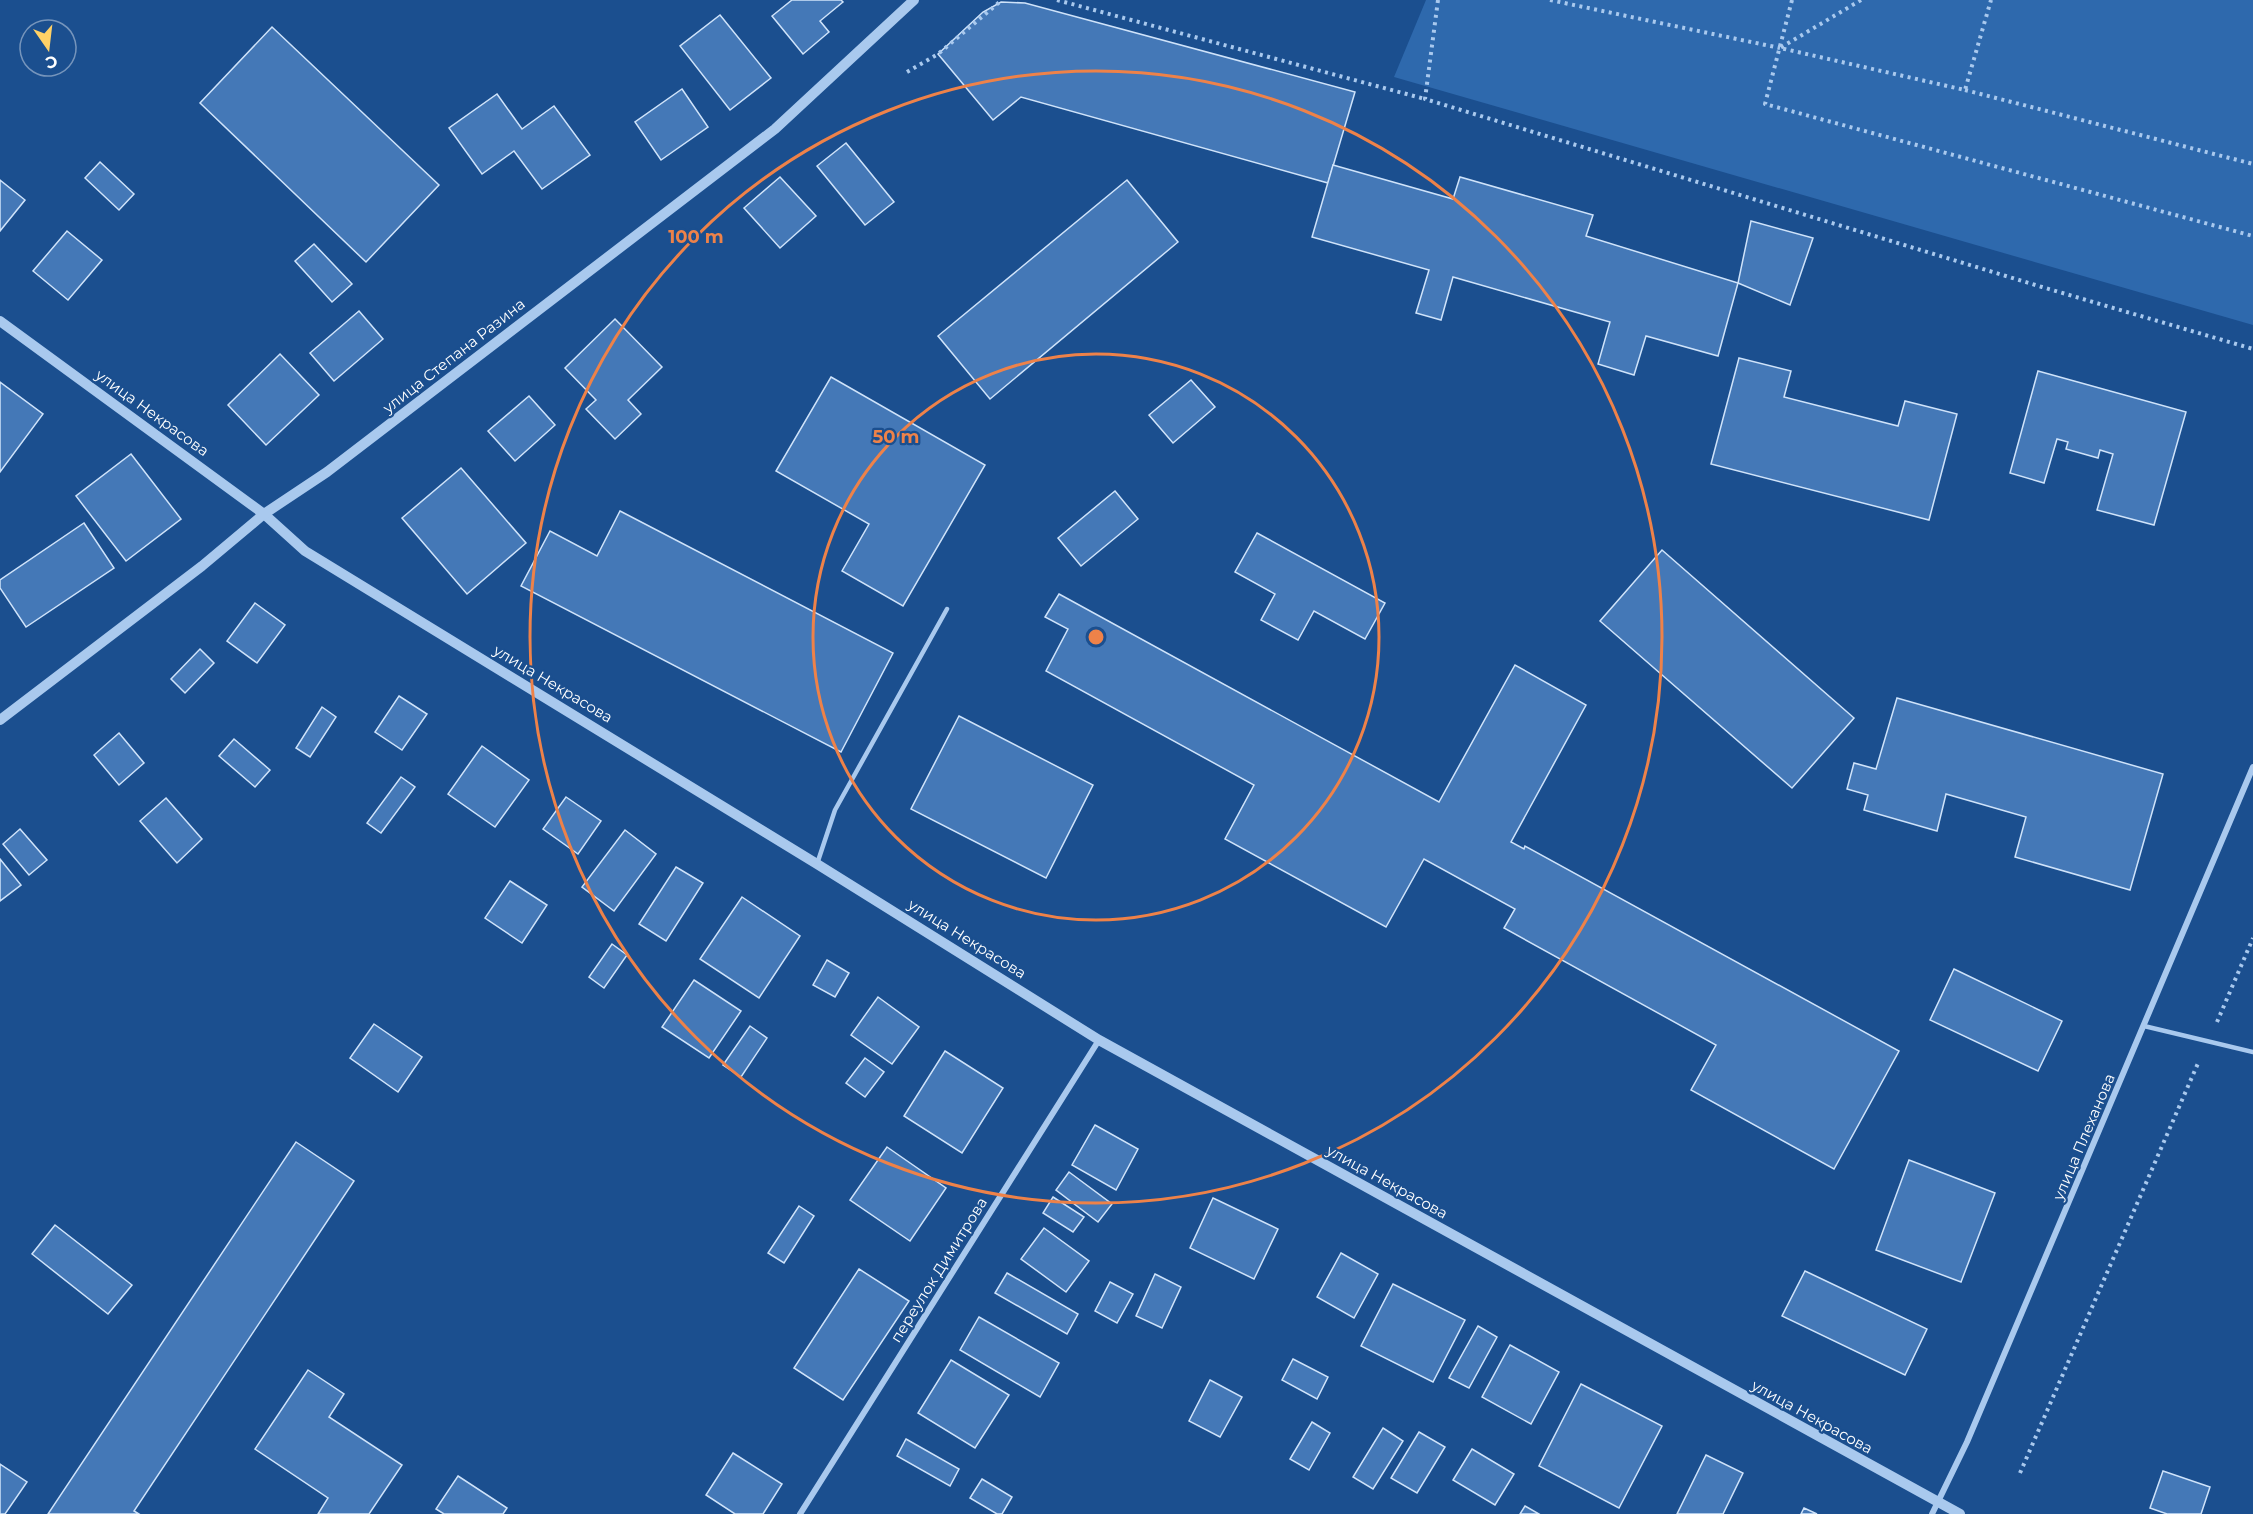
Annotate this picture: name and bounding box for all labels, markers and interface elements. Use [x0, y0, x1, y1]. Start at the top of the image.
north arrow [18, 18, 78, 78]
text: С [43, 51, 59, 73]
text: 100 m [668, 226, 724, 248]
street label: улица Степана Разина [378, 294, 529, 418]
street label: улица Некрасова [91, 364, 213, 460]
text: 50 m [873, 426, 919, 448]
centre of rings [1086, 627, 1106, 647]
street label: улица Некрасова [489, 640, 616, 727]
street label: улица Некрасова [904, 894, 1030, 983]
street label: улица Плеханова [2048, 1071, 2119, 1204]
street label: улица Некрасова [1322, 1140, 1451, 1223]
street label: переулок Димитрова [886, 1194, 991, 1346]
street label: улица Некрасова [1747, 1375, 1876, 1458]

